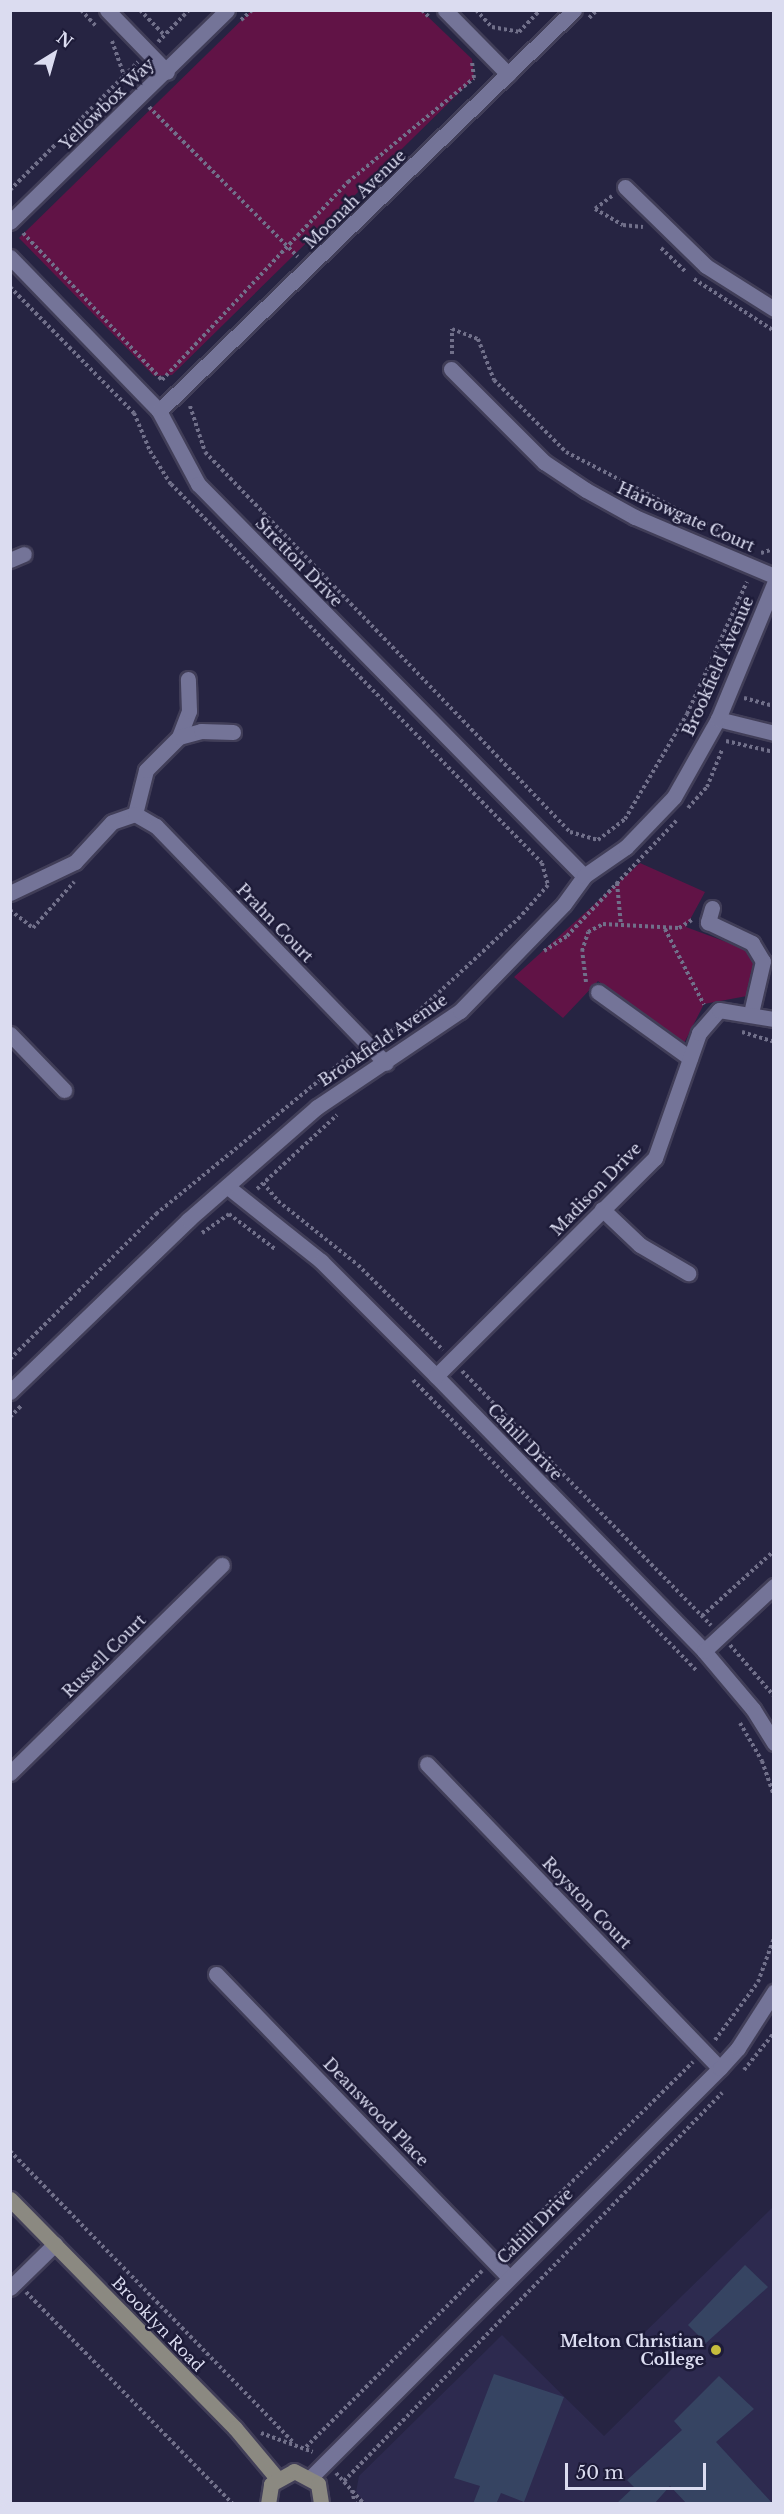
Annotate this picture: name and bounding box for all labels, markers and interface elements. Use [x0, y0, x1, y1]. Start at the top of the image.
north arrow [24, 24, 84, 84]
text: N [53, 27, 77, 52]
street label: Yellowbox Way [56, 54, 158, 154]
street label: Moonah Avenue [300, 145, 410, 253]
street label: Harrowgate Court [614, 478, 758, 556]
street label: Stretton Drive [252, 513, 346, 611]
street label: Brookfield Avenue [678, 593, 758, 739]
street label: Prahn Court [233, 880, 317, 966]
street label: Brookfield Avenue [315, 990, 451, 1090]
street label: Madison Drive [547, 1139, 645, 1239]
street label: Cahill Drive [484, 1400, 566, 1484]
street label: Russell Court [58, 1610, 150, 1702]
street label: Royston Court [539, 1853, 635, 1953]
street label: Deanswood Place [319, 2054, 433, 2170]
street label: Cahill Drive [493, 2184, 577, 2268]
street label: Brooklyn Road [108, 2273, 208, 2375]
place label: Melton Christian College [560, 2331, 704, 2369]
marker: Melton Christian College [709, 2343, 723, 2357]
scale bar [568, 2451, 709, 2489]
text: 50 m [576, 2462, 624, 2484]

